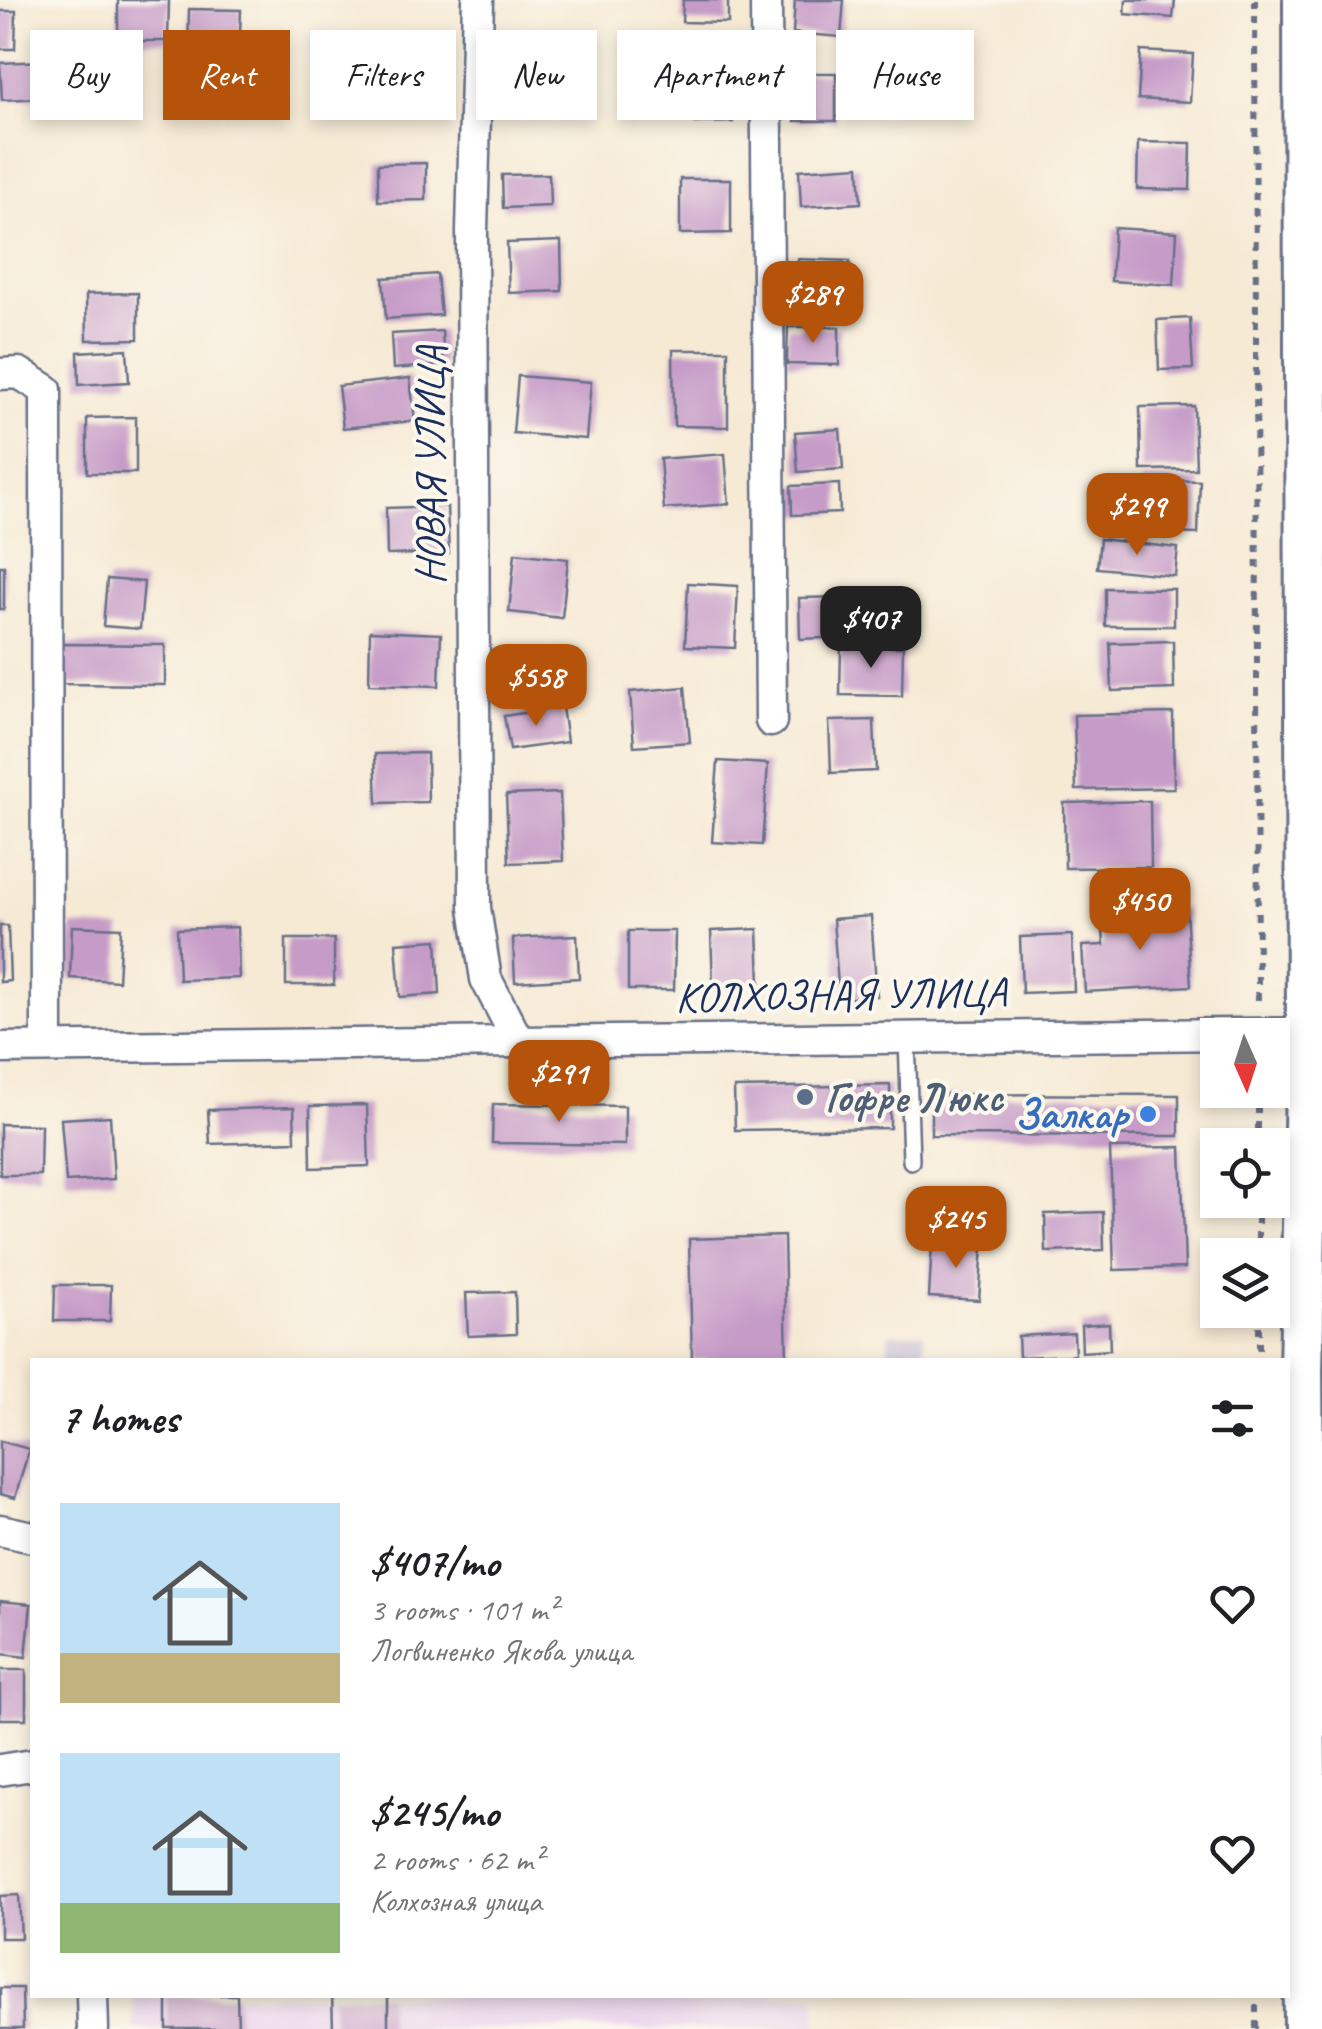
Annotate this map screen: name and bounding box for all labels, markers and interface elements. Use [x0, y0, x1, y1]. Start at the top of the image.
chip: Buy [30, 30, 143, 120]
chip: Rent [163, 30, 290, 120]
chip: Filters [310, 30, 456, 120]
chip: New [476, 30, 597, 120]
chip: Apartment [617, 30, 816, 120]
chip: House [836, 30, 974, 120]
pin: $289 [754, 261, 872, 346]
text: $289 [784, 273, 842, 314]
street label: НОВАЯ УЛИЦА [404, 345, 457, 584]
pin: $299 [1078, 473, 1196, 558]
text: $299 [1109, 485, 1165, 526]
pin: $407 [812, 586, 930, 671]
text: $407 [842, 598, 900, 639]
pin: $558 [477, 644, 595, 729]
text: $558 [508, 656, 564, 697]
pin: $450 [1081, 868, 1199, 953]
text: $450 [1111, 880, 1169, 921]
street label: КОЛХОЗНАЯ УЛИЦА [675, 966, 1009, 1024]
north arrow [1200, 1018, 1290, 1108]
map controls [1200, 1018, 1290, 1328]
pin: $291 [500, 1040, 618, 1125]
text: $291 [530, 1052, 588, 1093]
place label: Гофре Люкс [825, 1071, 1005, 1124]
marker: Гофре Люкс [794, 1086, 816, 1108]
place label: Залкар [1015, 1088, 1130, 1141]
marker: Залкар [1137, 1103, 1159, 1125]
button: locate [1200, 1128, 1290, 1218]
pin: $245 [897, 1186, 1015, 1271]
text: $245 [927, 1198, 985, 1239]
button: layers [1200, 1238, 1290, 1328]
icon: filters [1205, 1391, 1260, 1446]
text: 7 homes [60, 1392, 178, 1445]
text: $407/mo [370, 1536, 499, 1589]
icon: home [140, 1543, 260, 1663]
icon: heart [1205, 1576, 1260, 1631]
text: 3 rooms · 101 m² [370, 1589, 557, 1630]
text: Логвиненко Якова улица [370, 1630, 632, 1671]
text: $245/mo [370, 1786, 499, 1839]
icon: home [140, 1793, 260, 1913]
icon: heart [1205, 1826, 1260, 1881]
text: 2 rooms · 62 m² [370, 1839, 543, 1880]
text: Колхозная улица [370, 1880, 542, 1921]

